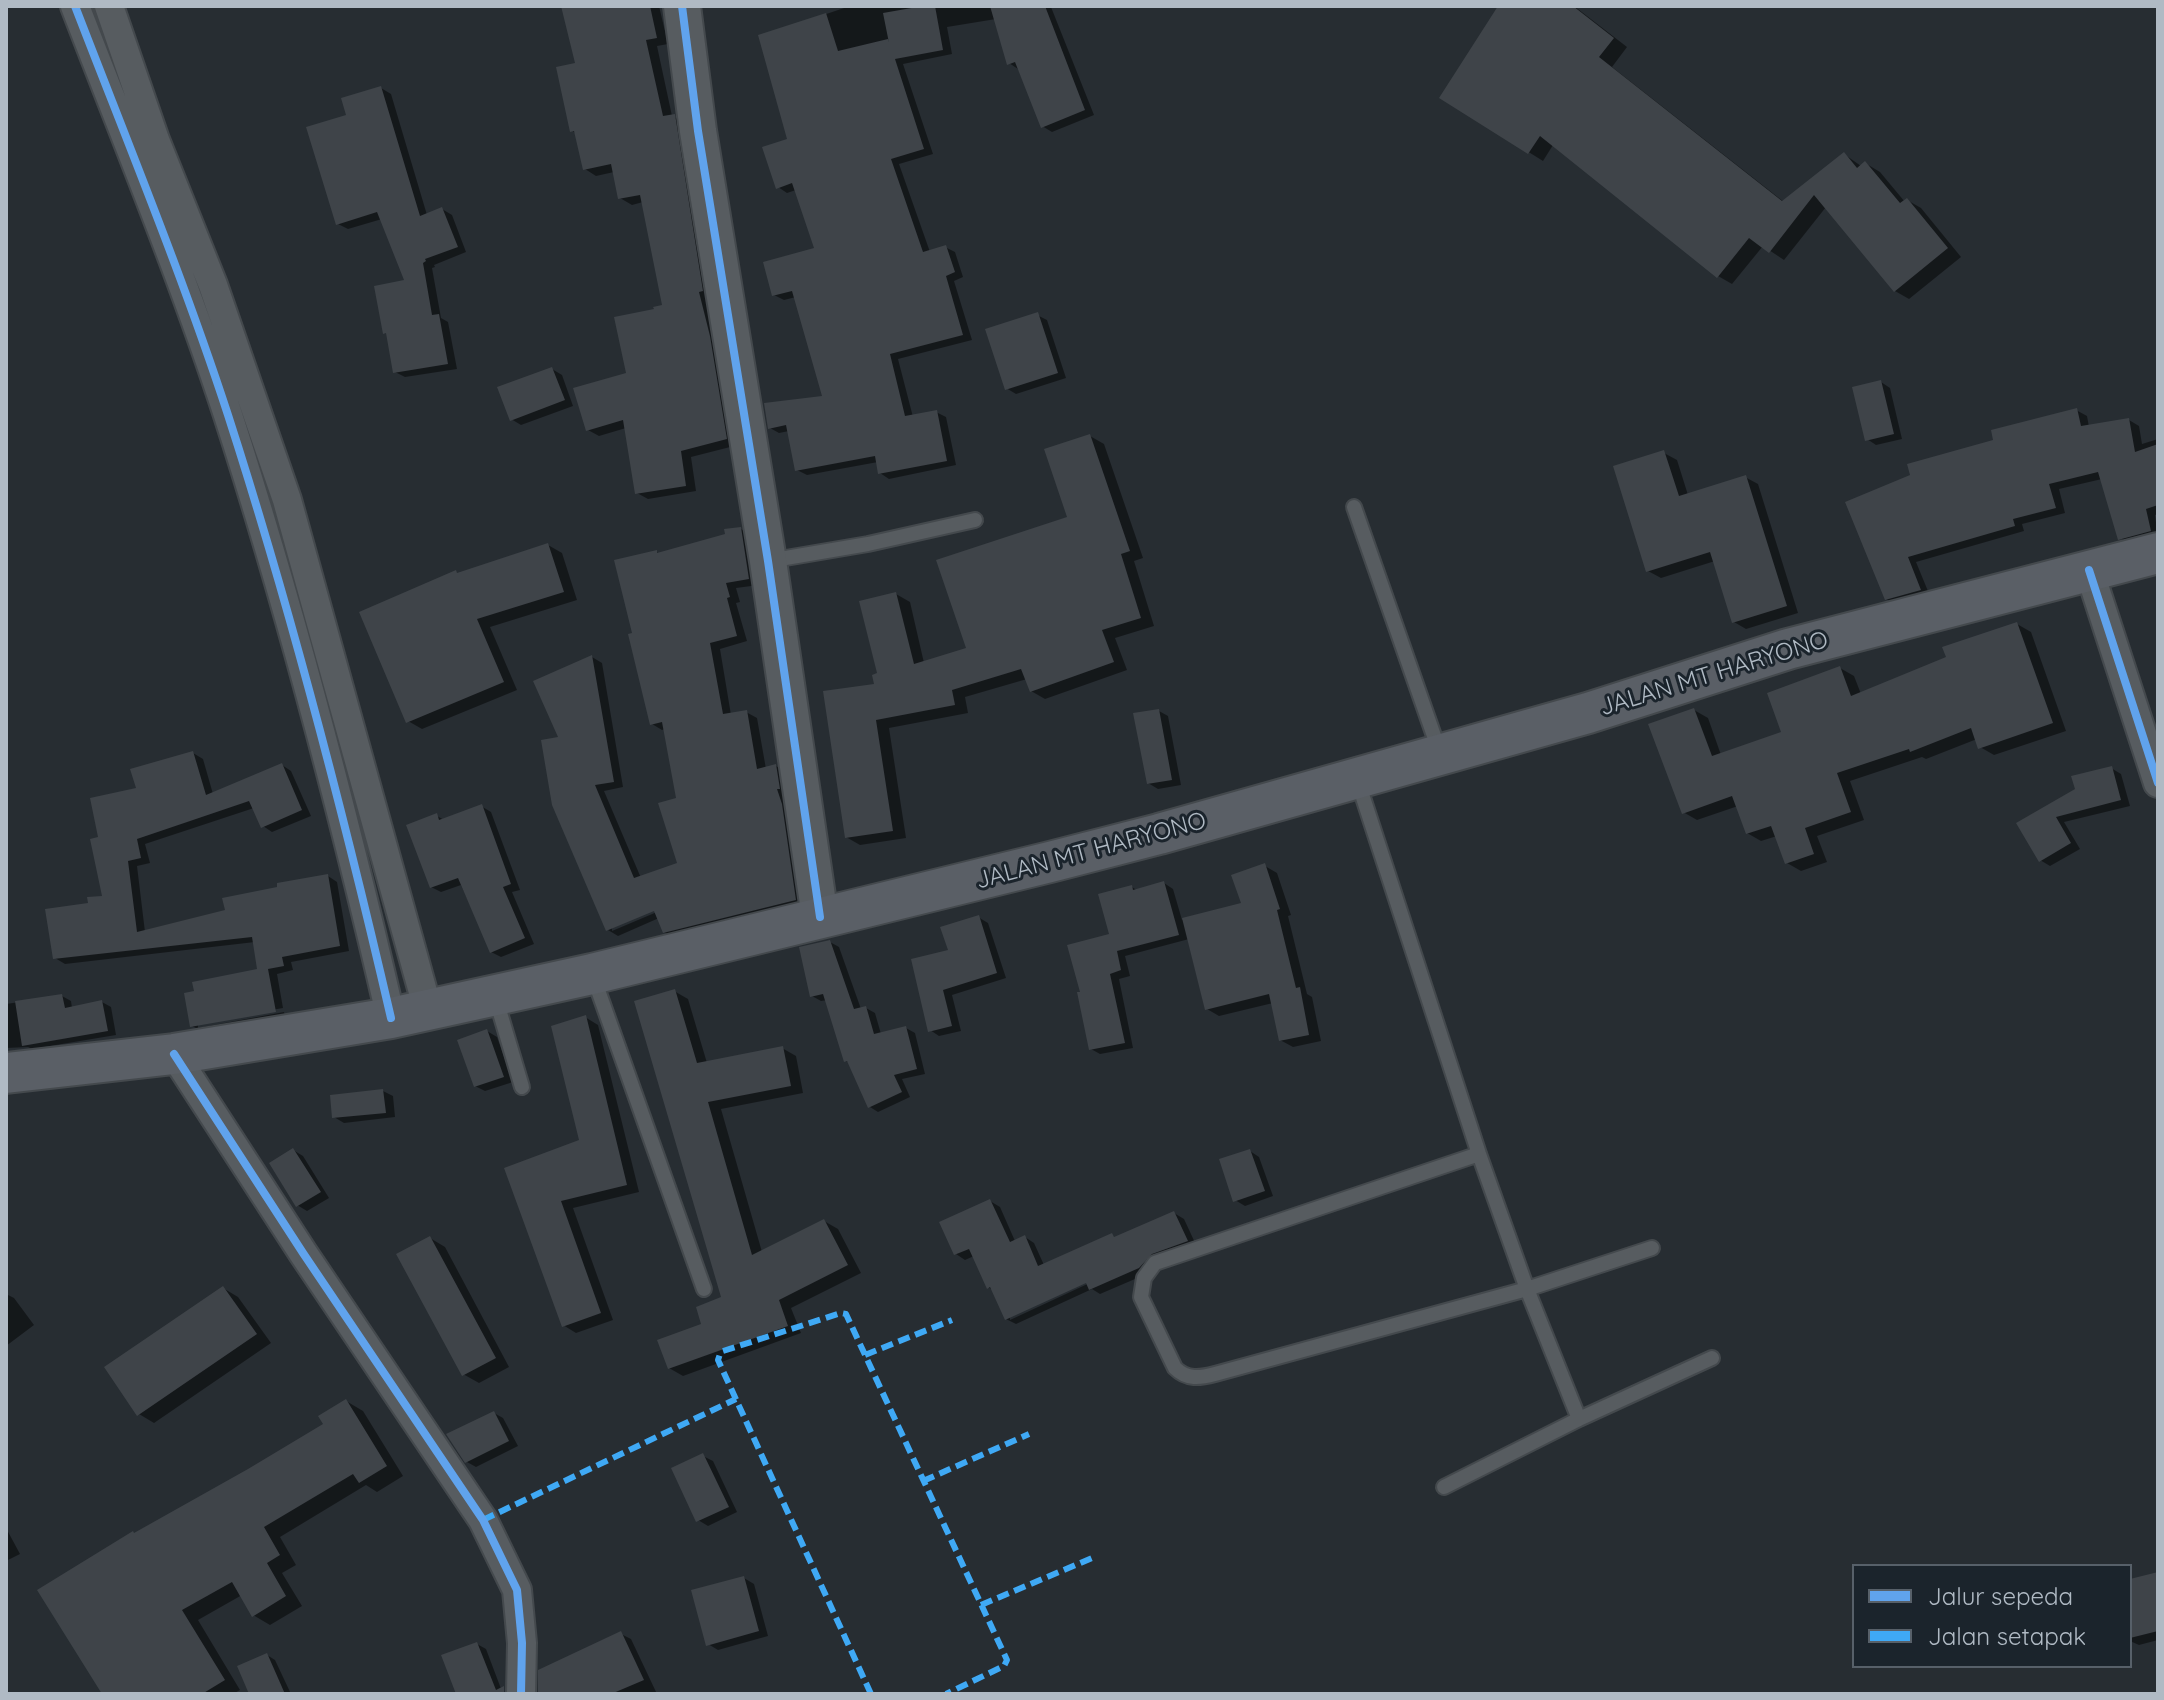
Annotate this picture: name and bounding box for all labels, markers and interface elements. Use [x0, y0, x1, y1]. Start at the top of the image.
street label: JALAN MT HARYONO [1596, 626, 1832, 722]
street label: JALAN MT HARYONO [973, 806, 1209, 896]
legend [1852, 1564, 2132, 1668]
text: Jalur sepeda [1928, 1581, 2073, 1611]
text: Jalan setapak [1928, 1621, 2086, 1651]

